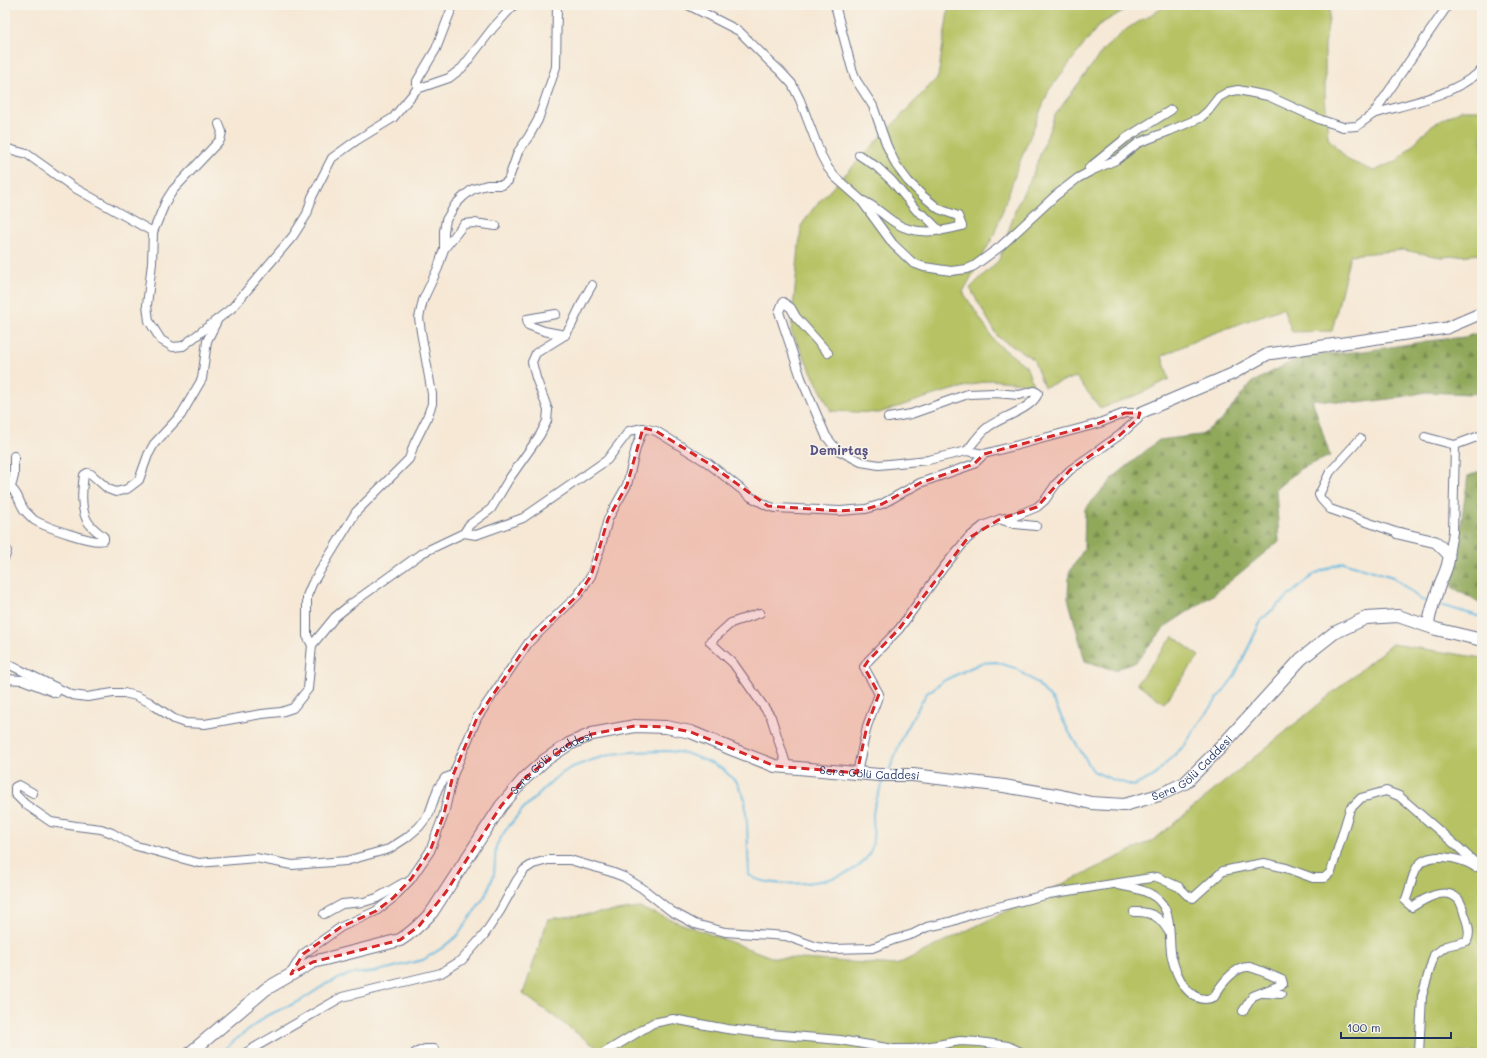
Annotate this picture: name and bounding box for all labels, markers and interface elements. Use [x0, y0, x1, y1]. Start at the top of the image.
district label: Demirtaş [810, 441, 868, 460]
street label: Sera Gölü Caddesi [506, 727, 595, 797]
street label: Sera Gölü Caddesi [1150, 732, 1235, 804]
street label: Sera Gölü Caddesi [819, 762, 921, 783]
scale bar [1341, 1014, 1451, 1040]
text: 100 m [1347, 1019, 1381, 1035]

